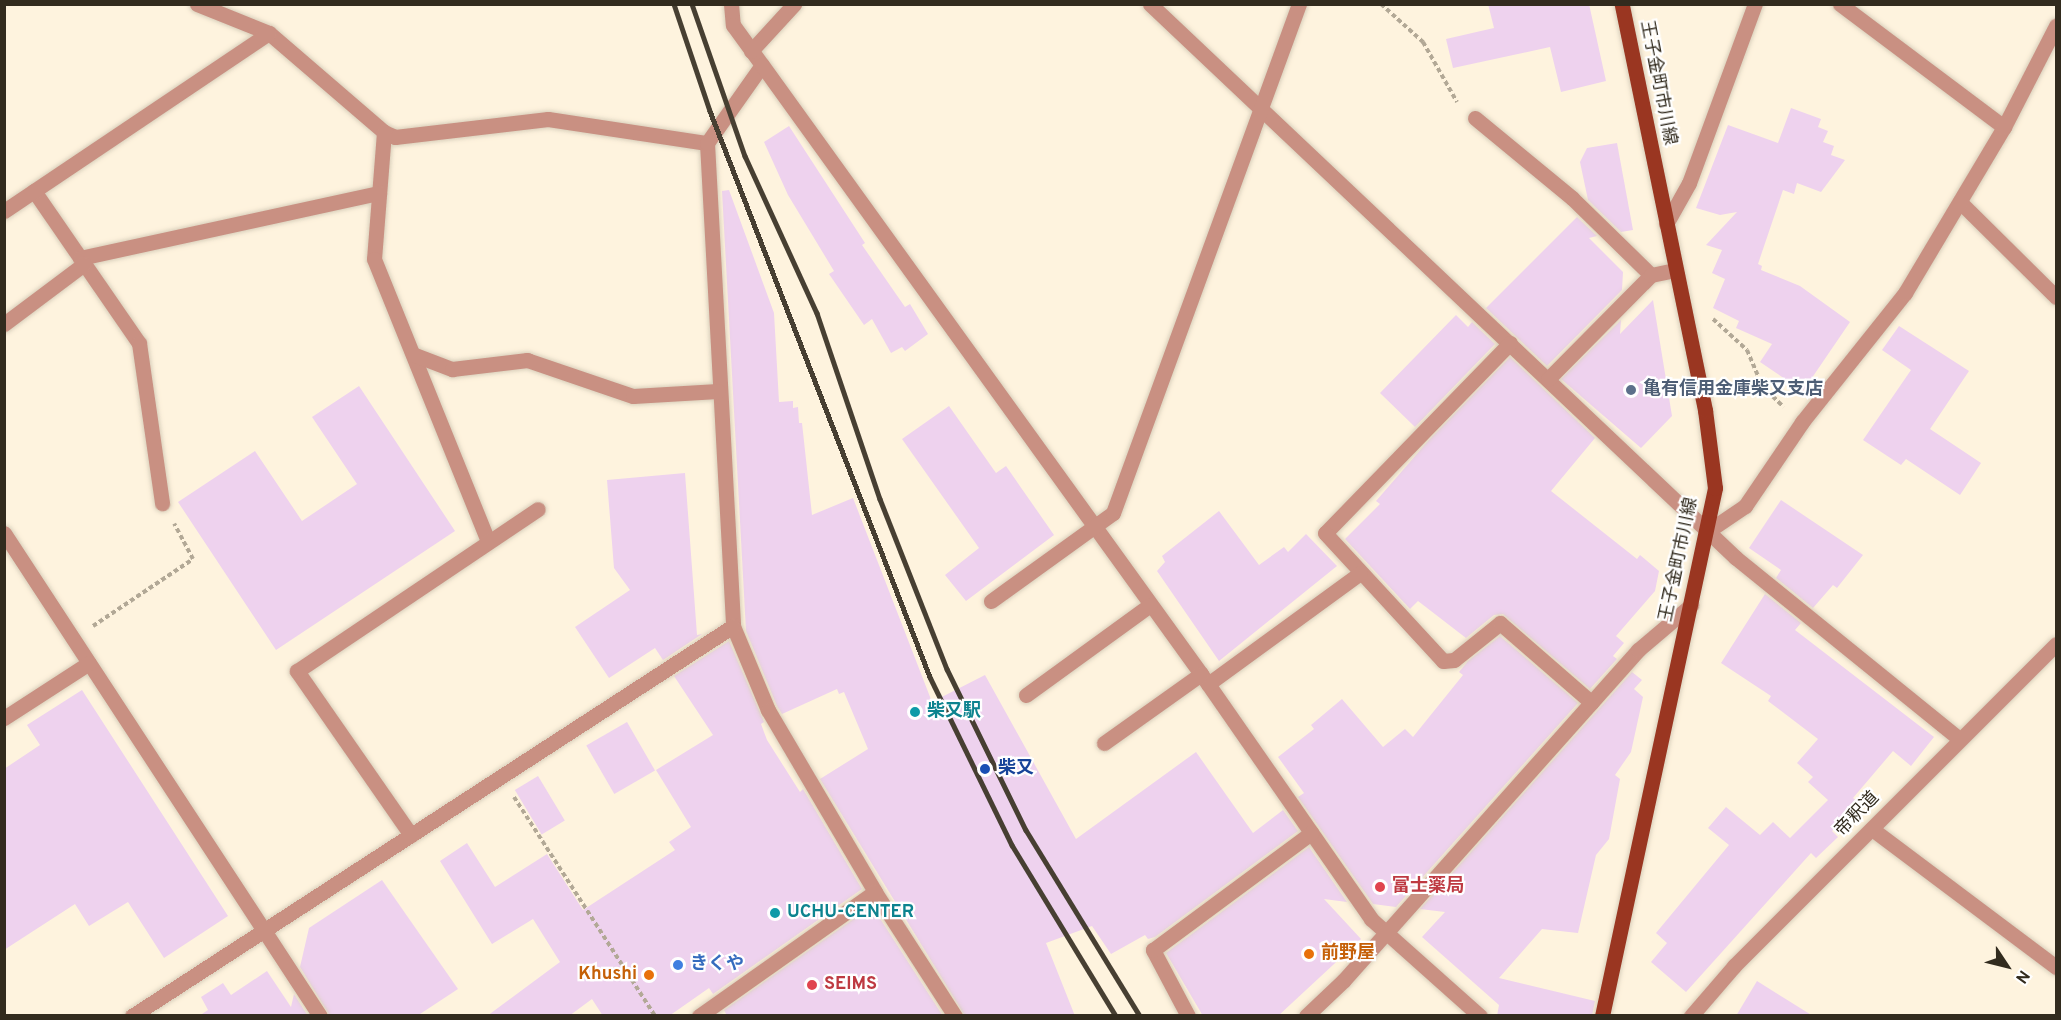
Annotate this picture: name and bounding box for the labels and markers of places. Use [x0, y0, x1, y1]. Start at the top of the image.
place label: 亀有信用金庫柴又支店 [1643, 379, 1823, 401]
marker: 亀有信用金庫柴又支店 [1624, 383, 1638, 397]
place label: 柴又駅 [927, 701, 981, 723]
marker: 柴又駅 [908, 705, 922, 719]
place label: 柴又 [998, 758, 1034, 780]
marker: 柴又 [976, 760, 994, 778]
place label: 富士薬局 [1392, 876, 1464, 898]
marker: 富士薬局 [1373, 880, 1387, 894]
place label: UCHU-CENTER [787, 902, 914, 924]
marker: UCHU-CENTER [768, 906, 782, 920]
place label: 前野屋 [1321, 943, 1375, 965]
marker: 前野屋 [1302, 947, 1316, 961]
place label: きくや [690, 954, 744, 976]
marker: きくや [671, 958, 685, 972]
place label: Khushi [578, 964, 637, 986]
marker: Khushi [642, 968, 656, 982]
place label: SEIMS [824, 974, 877, 996]
marker: SEIMS [805, 978, 819, 992]

